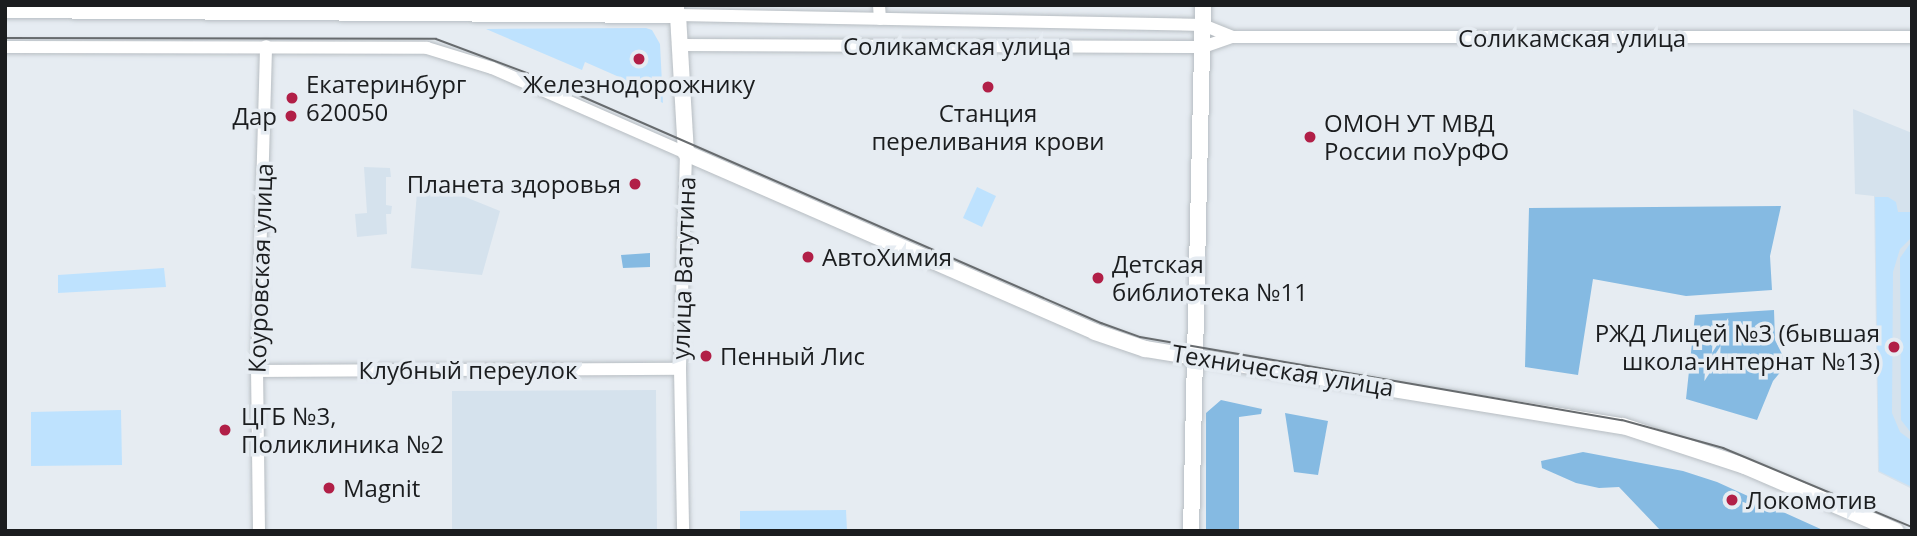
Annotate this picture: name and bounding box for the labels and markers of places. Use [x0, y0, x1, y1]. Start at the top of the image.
marker: Железнодорожнику [631, 51, 647, 67]
place label: Екатеринбург 620050 [306, 70, 466, 126]
place label: Железнодорожнику [523, 70, 755, 98]
marker: Станция переливания крови [980, 79, 996, 95]
marker: Екатеринбург 620050 [284, 90, 300, 106]
place label: Станция переливания крови [871, 99, 1105, 155]
place label: Дар [233, 102, 277, 130]
marker: Дар [283, 108, 299, 124]
place label: ОМОН УТ МВД России поУрФО [1324, 109, 1509, 165]
marker: ОМОН УТ МВД России поУрФО [1302, 129, 1318, 145]
place label: Планета здоровья [407, 170, 621, 198]
marker: Планета здоровья [627, 176, 643, 192]
place label: АвтоХимия [822, 243, 952, 271]
marker: АвтоХимия [800, 249, 816, 265]
place label: Детская библиотека №11 [1112, 250, 1308, 306]
marker: Детская библиотека №11 [1090, 270, 1106, 286]
place label: РЖД Лицей №3 (бывшая школа-интернат №13) [1595, 319, 1880, 375]
marker: РЖД Лицей №3 (бывшая школа-интернат №13) [1886, 339, 1902, 355]
place label: Пенный Лис [720, 342, 865, 370]
marker: Пенный Лис [698, 348, 714, 364]
place label: ЦГБ №3, Поликлиника №2 [241, 402, 444, 458]
marker: ЦГБ №3, Поликлиника №2 [215, 420, 235, 440]
place label: Magnit [343, 474, 420, 502]
marker: Magnit [321, 480, 337, 496]
place label: Локомотив [1746, 486, 1877, 514]
marker: Локомотив [1724, 492, 1740, 508]

